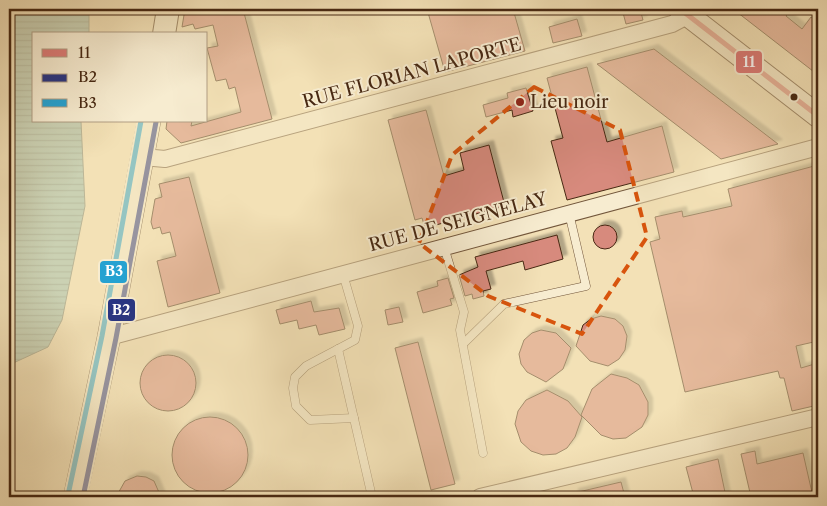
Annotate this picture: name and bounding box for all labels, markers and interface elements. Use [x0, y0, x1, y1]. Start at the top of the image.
legend [32, 32, 208, 122]
street label: RUE FLORIAN LAPORTE [300, 33, 524, 113]
text: 11 [78, 43, 91, 62]
line badge: 11 [735, 50, 763, 74]
text: 11 [743, 53, 756, 71]
text: B2 [78, 67, 97, 86]
place label: Lieu noir [530, 91, 609, 113]
unlabelled marker [789, 92, 799, 102]
text: B3 [78, 93, 97, 112]
marker: Lieu noir [514, 96, 526, 108]
street label: RUE DE SEIGNELAY [366, 187, 551, 256]
line badge: B3 [99, 260, 128, 284]
text: B3 [105, 262, 123, 280]
line badge: B2 [107, 298, 136, 322]
text: B2 [112, 301, 130, 319]

